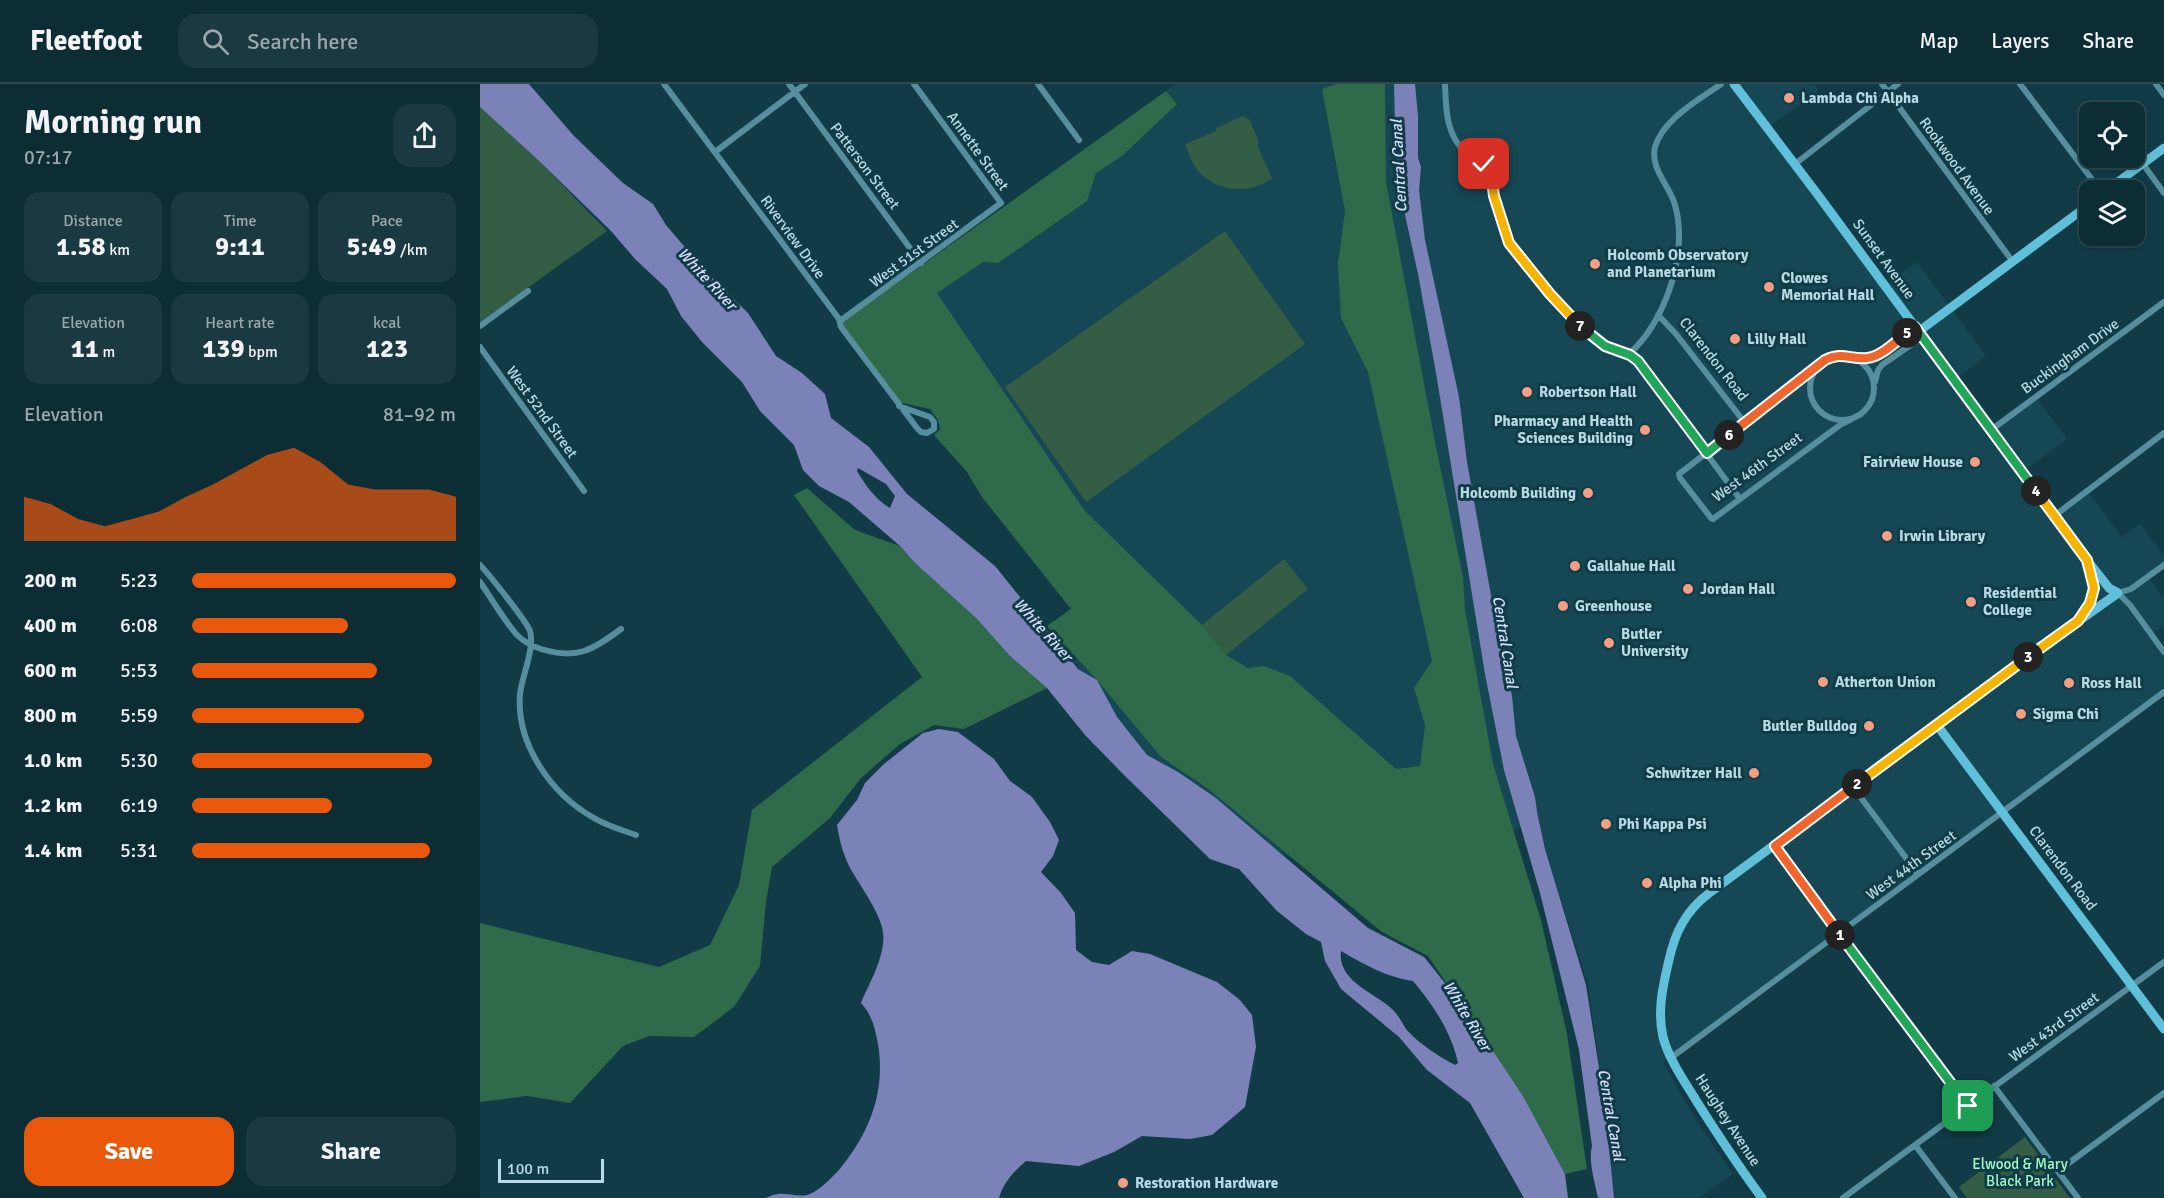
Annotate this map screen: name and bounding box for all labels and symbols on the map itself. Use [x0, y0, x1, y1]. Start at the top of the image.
place label: Lambda Chi Alpha [1801, 89, 1919, 107]
marker: Lambda Chi Alpha [1782, 91, 1796, 105]
street label: Annette Street [943, 108, 1013, 194]
street label: Rookwood Avenue [1916, 114, 1998, 218]
water label: Central Canal [1387, 118, 1411, 213]
street label: Patterson Street [827, 119, 903, 213]
pin [1458, 138, 1509, 189]
street label: Riverview Drive [757, 192, 829, 282]
street label: West 51st Street [866, 215, 962, 291]
street label: Sunset Avenue [1849, 216, 1919, 302]
water label: White River [673, 244, 742, 316]
place label: Holcomb Observatory and Planetarium [1607, 246, 1749, 281]
marker: Holcomb Observatory and Planetarium [1588, 257, 1602, 271]
place label: Clowes Memorial Hall [1781, 269, 1875, 304]
marker: Clowes Memorial Hall [1762, 280, 1776, 294]
pin: 7 [1565, 311, 1595, 341]
street label: Clarendon Road [1676, 314, 1752, 405]
street label: Buckingham Drive [2018, 314, 2122, 398]
pin: 5 [1892, 318, 1922, 348]
place label: Lilly Hall [1747, 330, 1806, 348]
marker: Lilly Hall [1728, 332, 1742, 346]
street label: West 52nd Street [503, 362, 581, 462]
place label: Robertson Hall [1539, 383, 1637, 401]
marker: Robertson Hall [1520, 385, 1534, 399]
place label: Pharmacy and Health Sciences Building [1494, 412, 1633, 447]
pin: 6 [1714, 420, 1744, 450]
marker: Pharmacy and Health Sciences Building [1638, 423, 1652, 437]
street label: West 46th Street [1709, 428, 1805, 506]
place label: Fairview House [1863, 453, 1963, 471]
marker: Fairview House [1968, 455, 1982, 469]
pin: 4 [2021, 476, 2051, 506]
place label: Holcomb Building [1460, 484, 1576, 502]
marker: Holcomb Building [1581, 486, 1595, 500]
place label: Irwin Library [1899, 527, 1986, 545]
marker: Irwin Library [1880, 529, 1894, 543]
place label: Gallahue Hall [1587, 557, 1676, 575]
marker: Gallahue Hall [1568, 559, 1582, 573]
place label: Jordan Hall [1700, 580, 1775, 598]
marker: Jordan Hall [1681, 582, 1695, 596]
place label: Residential College [1983, 584, 2057, 619]
water label: White River [1009, 594, 1078, 667]
water label: Central Canal [1488, 594, 1522, 691]
marker: Residential College [1964, 595, 1978, 609]
place label: Greenhouse [1575, 597, 1652, 615]
marker: Greenhouse [1556, 599, 1570, 613]
place label: Butler University [1621, 625, 1689, 660]
marker: Butler University [1602, 636, 1616, 650]
pin: 3 [2013, 642, 2043, 672]
place label: Atherton Union [1835, 673, 1936, 691]
place label: Ross Hall [2081, 674, 2142, 692]
marker: Atherton Union [1816, 675, 1830, 689]
marker: Ross Hall [2062, 676, 2076, 690]
place label: Sigma Chi [2033, 705, 2099, 723]
marker: Sigma Chi [2014, 707, 2028, 721]
place label: Butler Bulldog [1762, 717, 1857, 735]
marker: Butler Bulldog [1862, 719, 1876, 733]
place label: Schwitzer Hall [1646, 764, 1742, 782]
marker: Schwitzer Hall [1747, 766, 1761, 780]
pin: 2 [1842, 769, 1872, 799]
place label: Phi Kappa Psi [1618, 815, 1707, 833]
marker: Phi Kappa Psi [1599, 817, 1613, 831]
street label: Clarendon Road [2025, 822, 2101, 914]
street label: West 44th Street [1863, 826, 1959, 904]
place label: Alpha Phi [1659, 874, 1722, 892]
marker: Alpha Phi [1640, 876, 1654, 890]
pin: 1 [1825, 920, 1855, 950]
water label: White River [1438, 977, 1497, 1057]
street label: West 43rd Street [2006, 988, 2102, 1066]
water label: Central Canal [1593, 1067, 1629, 1164]
street label: Haughey Avenue [1691, 1070, 1765, 1170]
pin [1942, 1080, 1993, 1131]
park label: Elwood & Mary Black Park [1972, 1155, 2068, 1190]
scale bar [498, 1156, 604, 1184]
place label: Restoration Hardware [1135, 1174, 1278, 1192]
marker: Restoration Hardware [1116, 1176, 1130, 1190]

